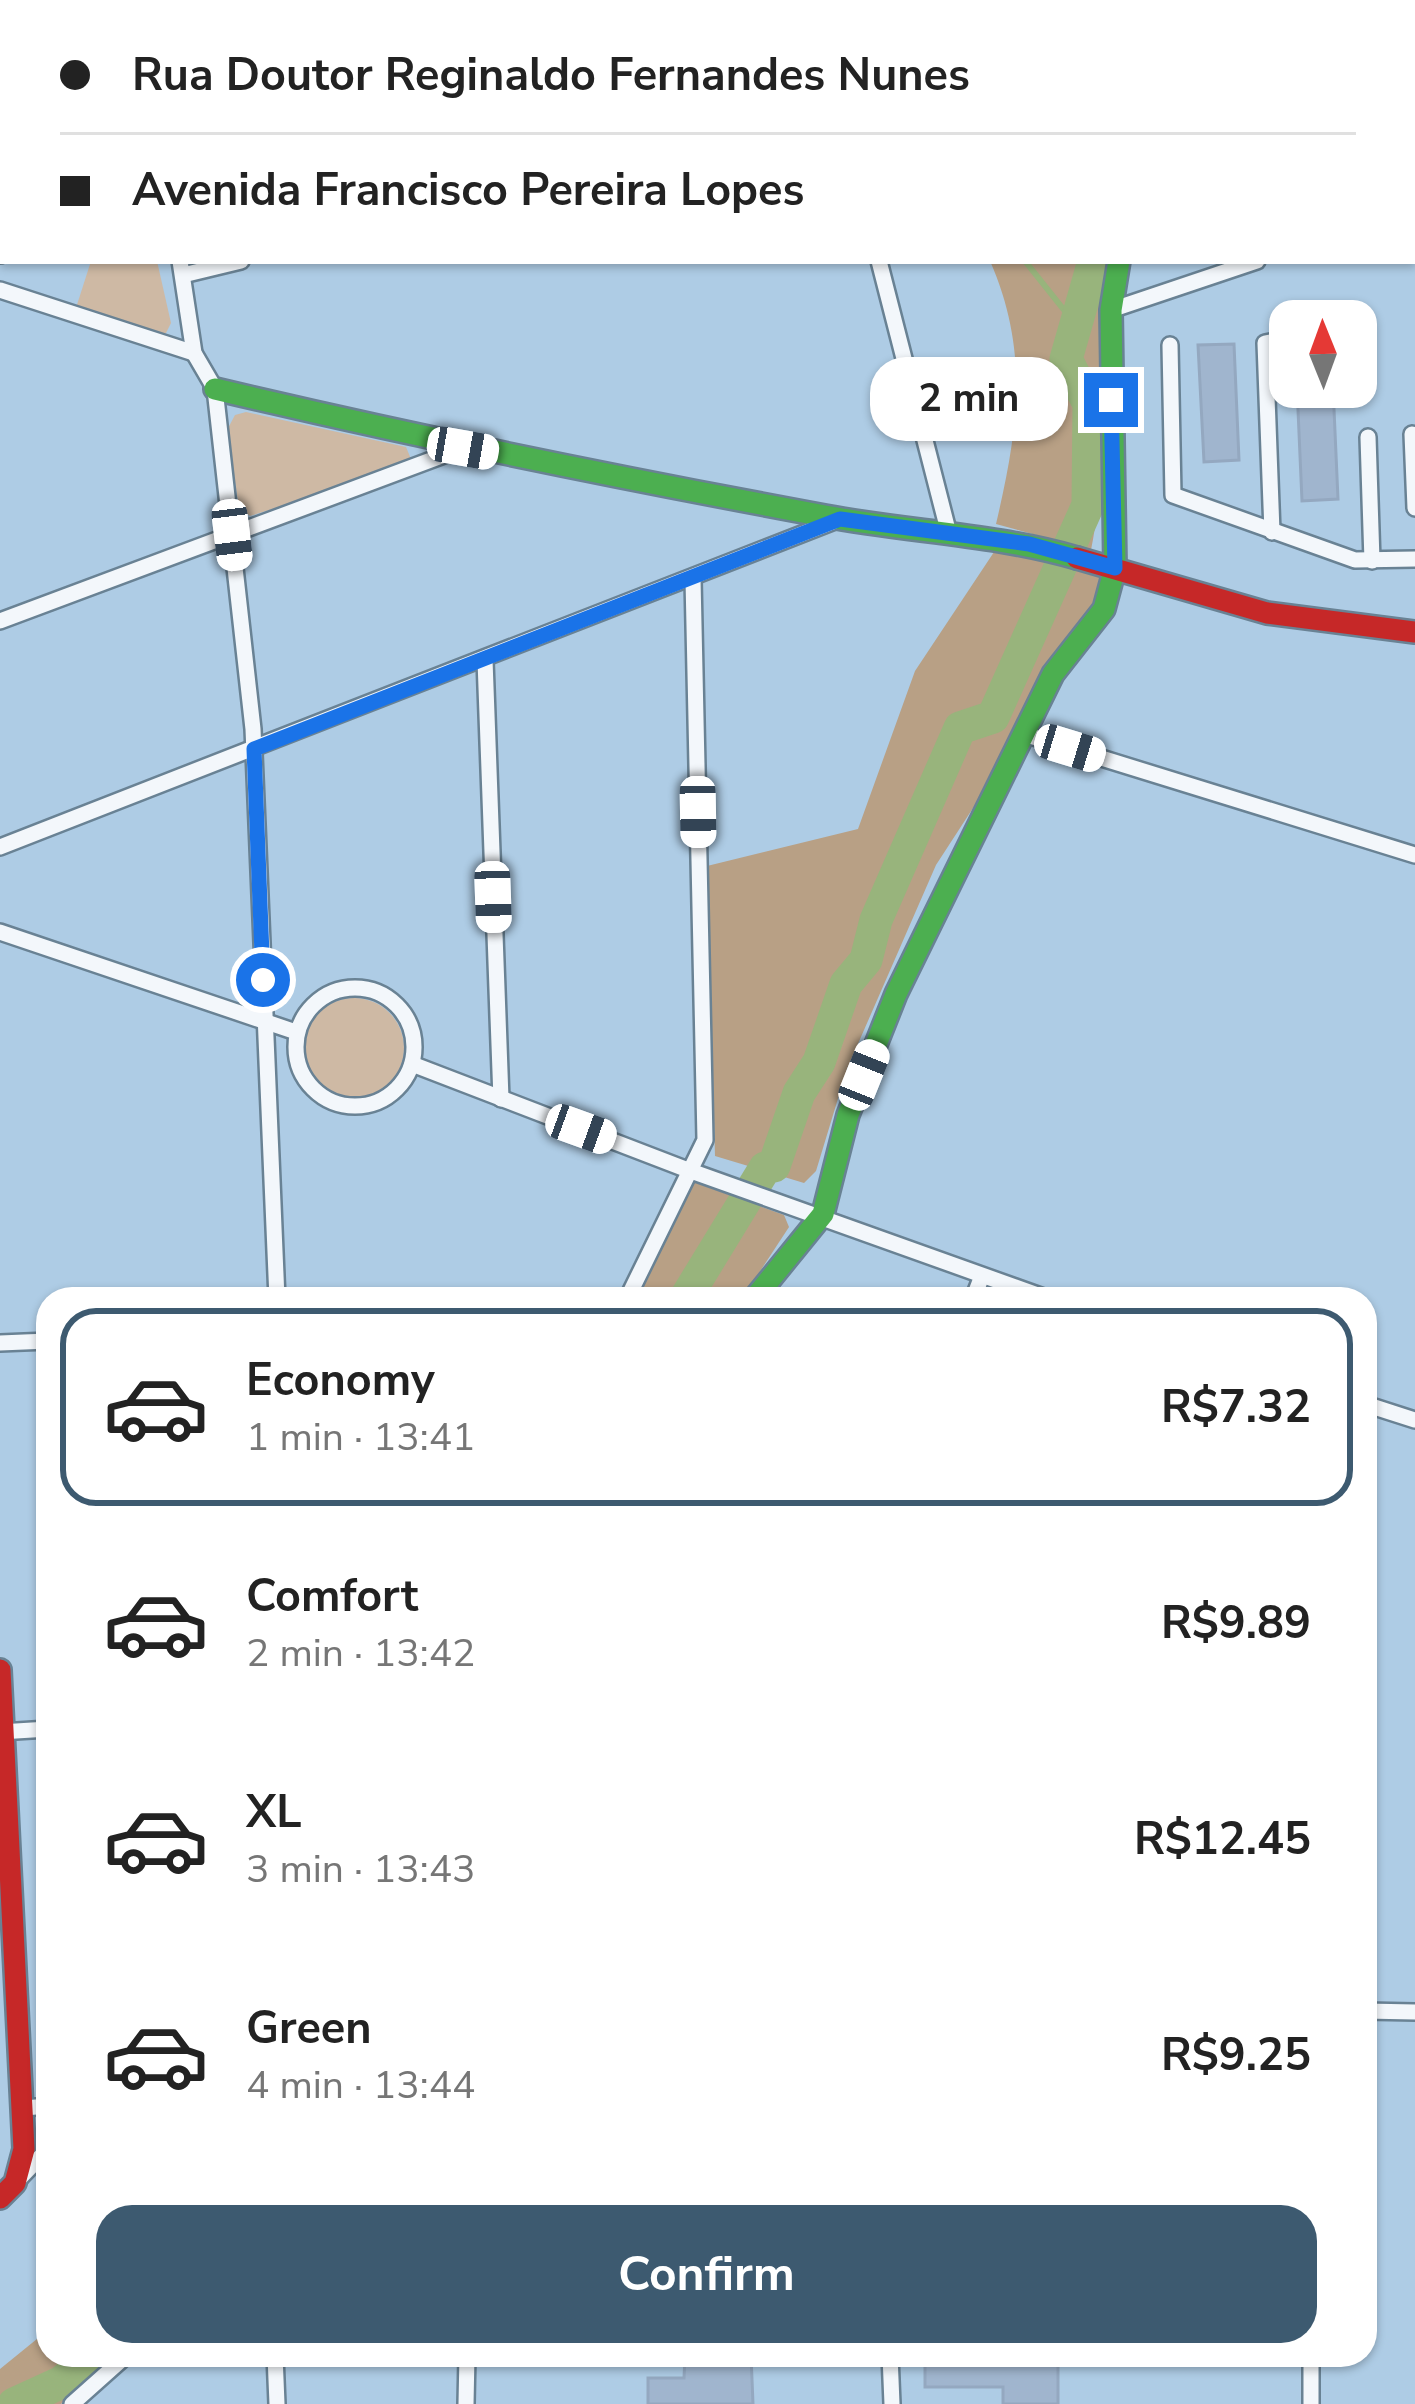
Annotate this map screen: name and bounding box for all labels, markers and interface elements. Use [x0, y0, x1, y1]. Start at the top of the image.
text: Rua Doutor Reginaldo Fernandes Nunes [132, 45, 970, 106]
text: Avenida Francisco Pereira Lopes [132, 160, 804, 221]
north arrow [1269, 300, 1377, 408]
map controls [1269, 300, 1377, 408]
callout: 2 min [871, 358, 1069, 442]
text: 2 min [919, 372, 1019, 425]
route end [1084, 373, 1138, 427]
car [424, 424, 502, 472]
car [210, 497, 254, 573]
car [1030, 720, 1110, 776]
car [679, 776, 717, 848]
car [474, 860, 512, 934]
route start [236, 953, 290, 1007]
car [834, 1035, 894, 1115]
car [541, 1100, 621, 1158]
text: Economy [246, 1350, 435, 1411]
icon: car [102, 1353, 210, 1461]
text: R$7.32 [1161, 1377, 1311, 1438]
text: 1 min · 13:41 [246, 1411, 475, 1464]
text: Comfort [246, 1566, 418, 1627]
icon: car [102, 1569, 210, 1677]
text: R$9.89 [1161, 1593, 1311, 1654]
text: 2 min · 13:42 [246, 1627, 475, 1680]
text: XL [246, 1782, 302, 1843]
icon: car [102, 1785, 210, 1893]
text: R$12.45 [1134, 1809, 1311, 1870]
text: 3 min · 13:43 [246, 1843, 475, 1896]
text: Green [246, 1998, 372, 2059]
icon: car [102, 2001, 210, 2109]
text: R$9.25 [1161, 2025, 1311, 2086]
text: 4 min · 13:44 [246, 2059, 475, 2112]
button: Confirm [96, 2205, 1317, 2343]

